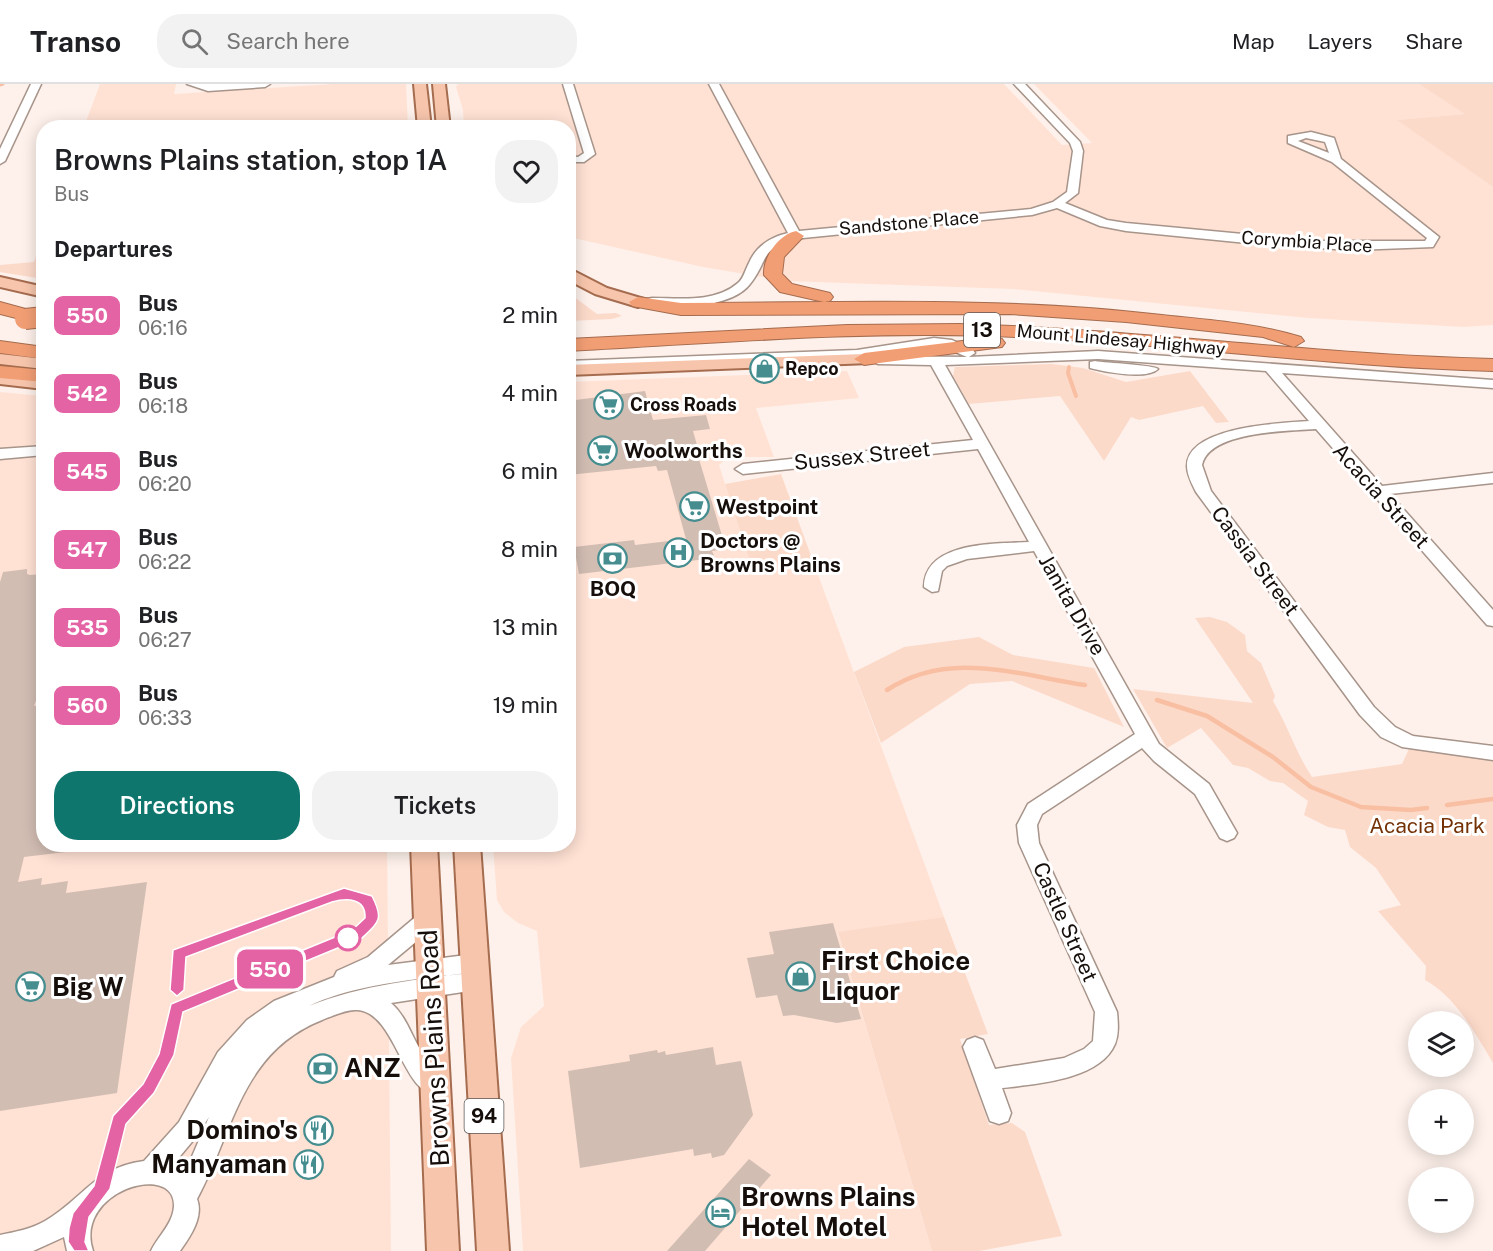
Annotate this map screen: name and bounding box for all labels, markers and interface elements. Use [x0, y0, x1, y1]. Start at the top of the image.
search box [157, 14, 577, 68]
text: Transo [30, 25, 121, 58]
icon: search [178, 25, 211, 58]
text: Search here [226, 28, 350, 54]
text: Map [1232, 29, 1275, 54]
text: Layers [1308, 29, 1372, 54]
text: Share [1405, 29, 1463, 54]
button: heart [495, 140, 558, 203]
text: Browns Plains station, stop 1A [54, 143, 447, 176]
text: Bus [54, 182, 89, 206]
street label: Sandstone Place [838, 206, 980, 239]
street label: Corymbia Place [1241, 226, 1373, 257]
text: Departures [54, 236, 173, 262]
text: Bus [138, 290, 178, 316]
text: 2 min [502, 302, 558, 328]
text: 550 [66, 303, 108, 328]
road number: 13 [964, 313, 1000, 347]
text: 06:16 [138, 316, 188, 340]
street label: Mount Lindesay Highway [1016, 320, 1227, 359]
shop icon: Repco [748, 353, 780, 385]
place label: Repco [785, 358, 839, 379]
text: Bus [138, 368, 178, 394]
text: 4 min [502, 380, 558, 406]
text: 542 [66, 381, 108, 406]
supermarket icon: Cross Roads [593, 389, 625, 421]
text: 06:18 [138, 394, 188, 418]
place label: Cross Roads [630, 394, 737, 415]
supermarket icon: Woolworths [587, 435, 619, 467]
street label: Sussex Street [793, 436, 931, 475]
place label: Woolworths [624, 438, 743, 463]
street label: Acacia Street [1328, 438, 1435, 553]
text: Bus [138, 446, 178, 472]
text: 6 min [502, 458, 558, 484]
text: 545 [66, 459, 108, 484]
text: 06:20 [138, 472, 192, 496]
supermarket icon: Westpoint [679, 491, 711, 523]
place label: Westpoint [716, 494, 818, 519]
street label: Cassia Street [1206, 501, 1305, 620]
text: Bus [138, 524, 178, 550]
place label: Doctors @ Browns Plains [700, 528, 841, 577]
text: 8 min [501, 536, 558, 562]
text: 547 [66, 537, 108, 562]
hospital icon: Doctors @ Browns Plains [663, 537, 695, 569]
bank icon: BOQ [597, 542, 629, 574]
text: 06:22 [138, 550, 191, 574]
street label: Janita Drive [1034, 550, 1111, 660]
place label: BOQ [590, 576, 636, 601]
text: Bus [138, 602, 178, 628]
text: 13 min [493, 614, 558, 640]
text: 535 [66, 615, 108, 640]
text: 06:27 [138, 628, 192, 652]
text: Bus [138, 680, 178, 706]
text: 19 min [493, 692, 558, 718]
text: 560 [66, 693, 108, 718]
text: 06:33 [138, 706, 192, 730]
button: Directions [54, 771, 300, 840]
button: Tickets [312, 771, 558, 840]
park label: Acacia Park [1369, 813, 1485, 838]
street label: Castle Street [1028, 858, 1103, 986]
unlabelled marker [335, 925, 361, 951]
street label: Browns Plains Road [412, 929, 455, 1167]
place label: First Choice Liquor [821, 945, 970, 1006]
line badge: 550 [236, 950, 304, 988]
text: 550 [249, 957, 291, 982]
shop icon: First Choice Liquor [784, 960, 816, 992]
supermarket icon: Big W [15, 971, 47, 1003]
place label: Big W [52, 971, 124, 1002]
map controls [1408, 1011, 1474, 1233]
button: layers [1408, 1011, 1474, 1077]
bank icon: ANZ [307, 1052, 339, 1084]
place label: ANZ [344, 1052, 401, 1083]
button: + [1408, 1089, 1474, 1155]
road number: 94 [464, 1099, 504, 1133]
place label: Domino's [186, 1114, 298, 1145]
restaurant icon: Domino's [303, 1114, 335, 1146]
place label: Manyaman [151, 1148, 287, 1179]
restaurant icon: Manyaman [292, 1148, 324, 1180]
button: − [1408, 1167, 1474, 1233]
place label: Browns Plains Hotel Motel [741, 1181, 915, 1242]
hotel icon: Browns Plains Hotel Motel [704, 1196, 736, 1228]

